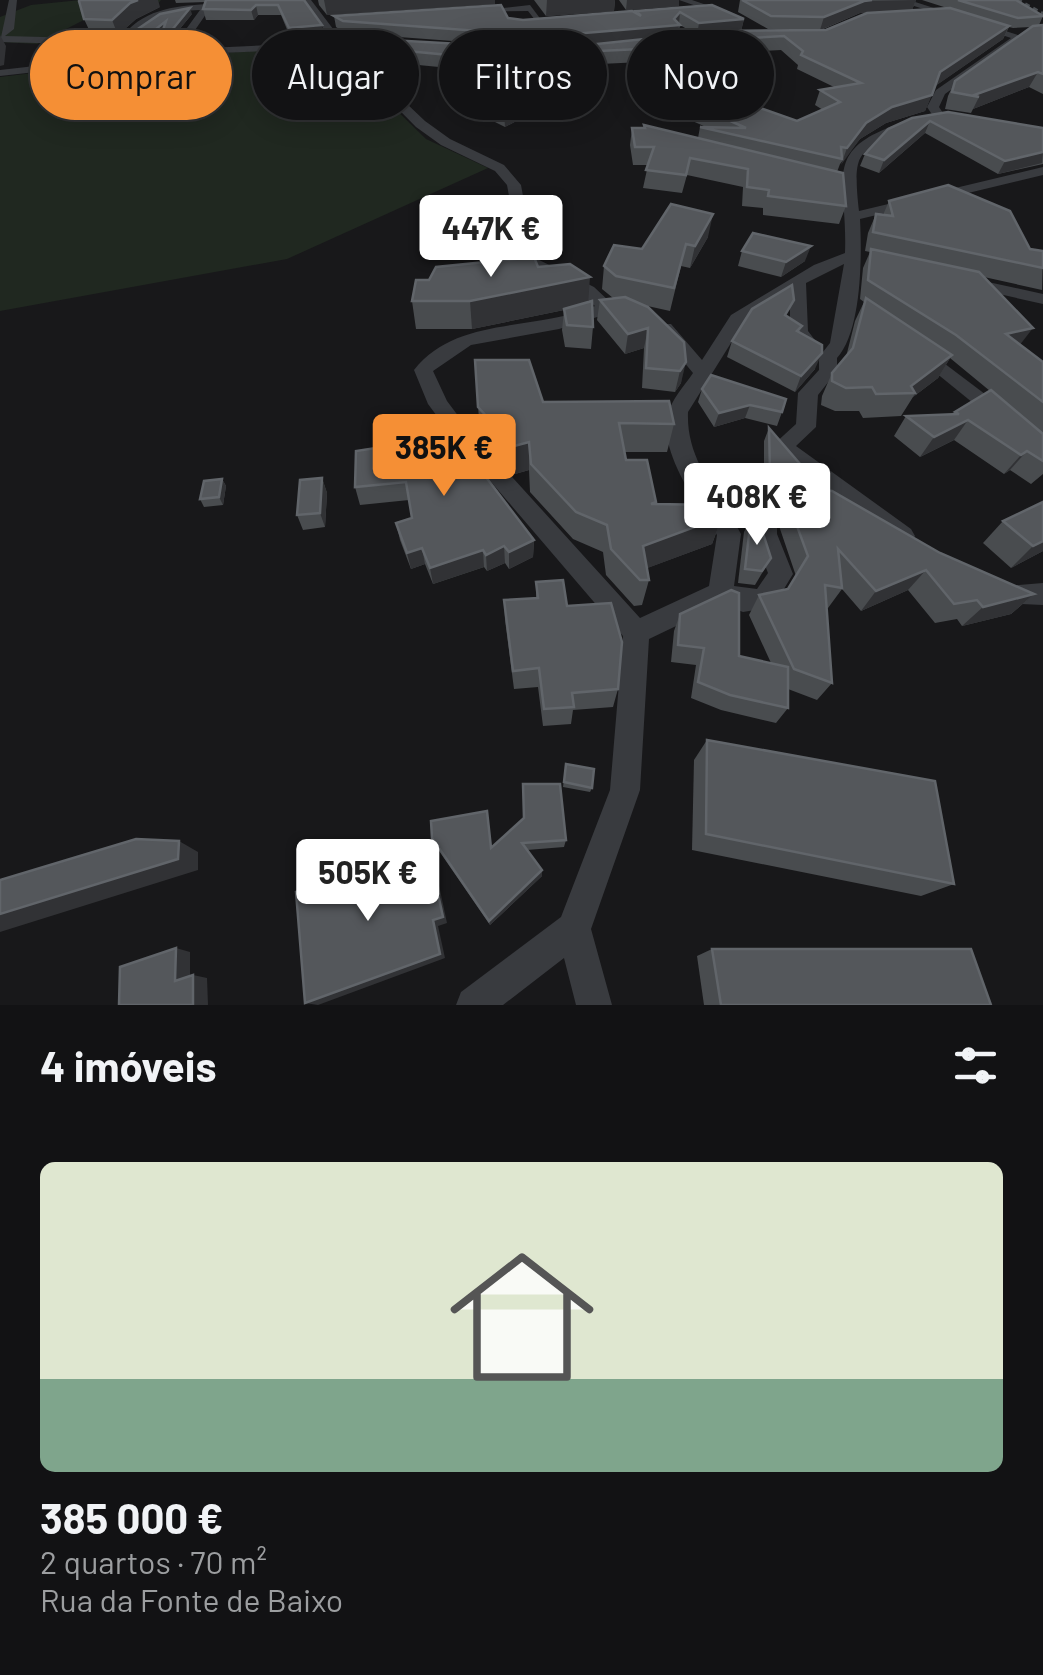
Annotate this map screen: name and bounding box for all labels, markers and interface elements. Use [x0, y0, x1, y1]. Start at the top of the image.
chip: Comprar [30, 30, 232, 120]
chip: Alugar [252, 30, 419, 120]
chip: Filtros [439, 30, 607, 120]
chip: Novo [627, 30, 774, 120]
pin: 447K € [410, 195, 572, 280]
text: 447K € [441, 208, 541, 246]
pin: 385K € [363, 414, 525, 499]
text: 385K € [395, 427, 493, 465]
pin: 408K € [676, 463, 838, 548]
text: 408K € [706, 476, 808, 514]
pin: 505K € [287, 839, 449, 924]
text: 505K € [318, 852, 418, 890]
icon: filters [948, 1038, 1003, 1093]
text: 4 imóveis [40, 1040, 217, 1090]
icon: home [432, 1227, 612, 1407]
text: 385 000 € [40, 1492, 223, 1542]
text: 2 quartos · 70 m² [40, 1542, 267, 1580]
text: Rua da Fonte de Baixo [40, 1580, 343, 1618]

